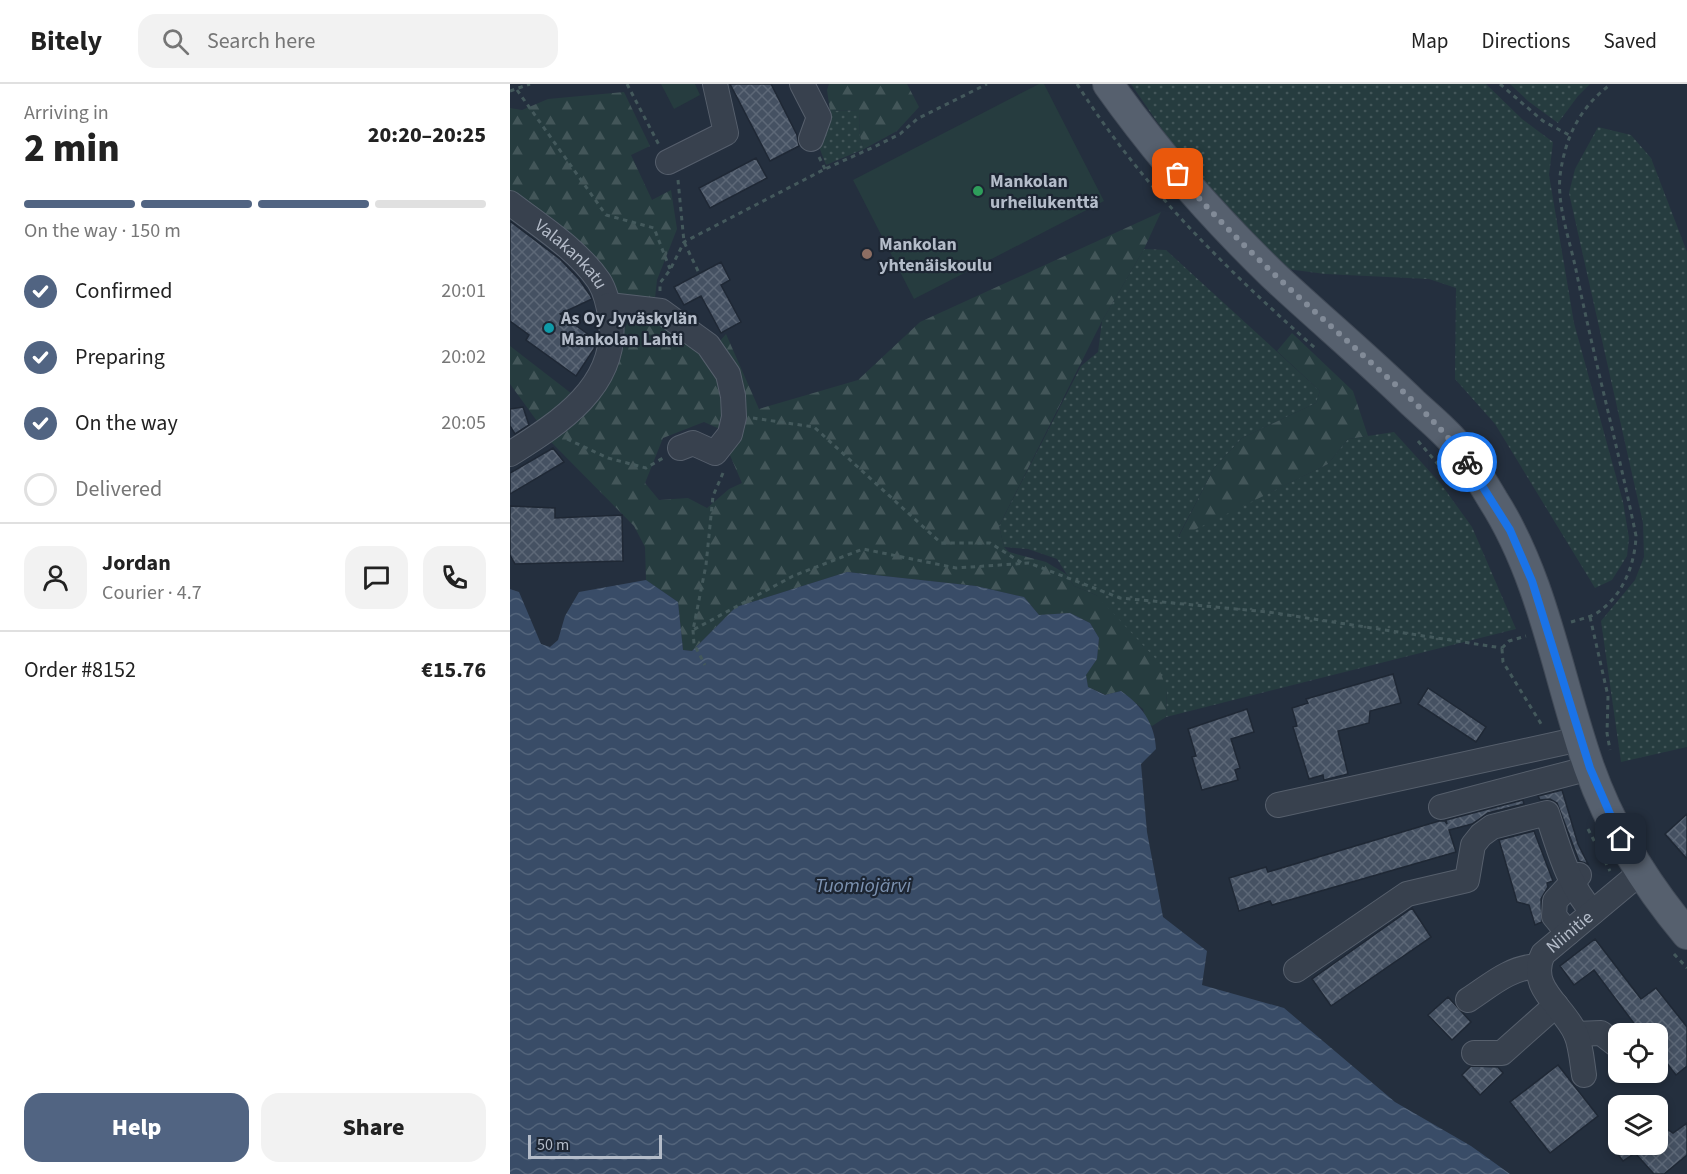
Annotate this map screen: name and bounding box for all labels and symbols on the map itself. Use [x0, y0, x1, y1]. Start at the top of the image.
pin [1152, 148, 1203, 199]
place label: Mankolan urheilukenttä [990, 169, 1099, 215]
marker: Mankolan urheilukenttä [971, 184, 985, 198]
street label: Valakankatu [529, 213, 613, 294]
place label: Mankolan yhtenäiskoulu [879, 232, 992, 278]
marker: Mankolan yhtenäiskoulu [860, 247, 874, 261]
place label: As Oy Jyväskylän Mankolan Lahti [560, 306, 698, 352]
marker: As Oy Jyväskylän Mankolan Lahti [542, 321, 556, 335]
courier [1437, 432, 1497, 492]
pin [1595, 813, 1646, 864]
water label: Tuomiojärvi [815, 872, 911, 900]
street label: Niinitie [1541, 905, 1599, 959]
scale bar [528, 1132, 662, 1160]

